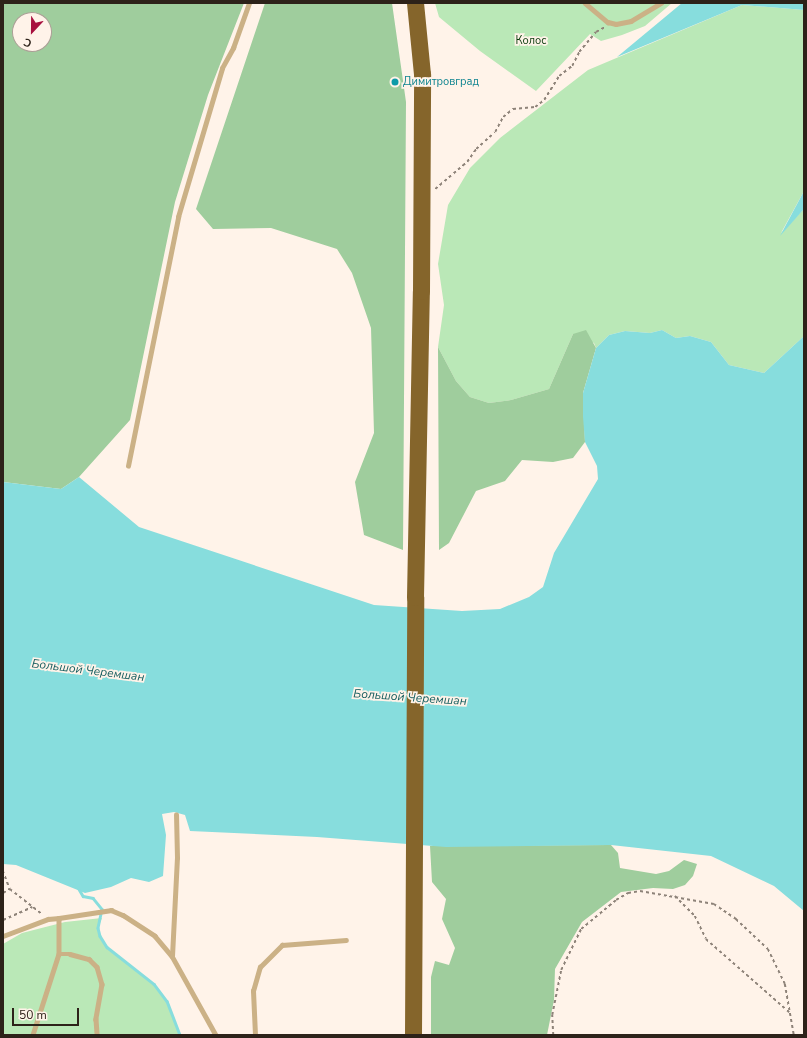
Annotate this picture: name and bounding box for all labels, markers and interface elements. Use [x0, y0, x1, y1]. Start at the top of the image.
north arrow [12, 12, 52, 52]
text: С [21, 34, 34, 51]
park label: Колос [516, 34, 546, 48]
place label: Димитровград [403, 75, 479, 89]
marker: Димитровград [390, 77, 400, 87]
water label: Большой Черемшан [31, 657, 145, 685]
water label: Большой Черемшан [353, 687, 467, 709]
scale bar [14, 1000, 81, 1026]
text: 50 m [19, 1007, 47, 1023]

